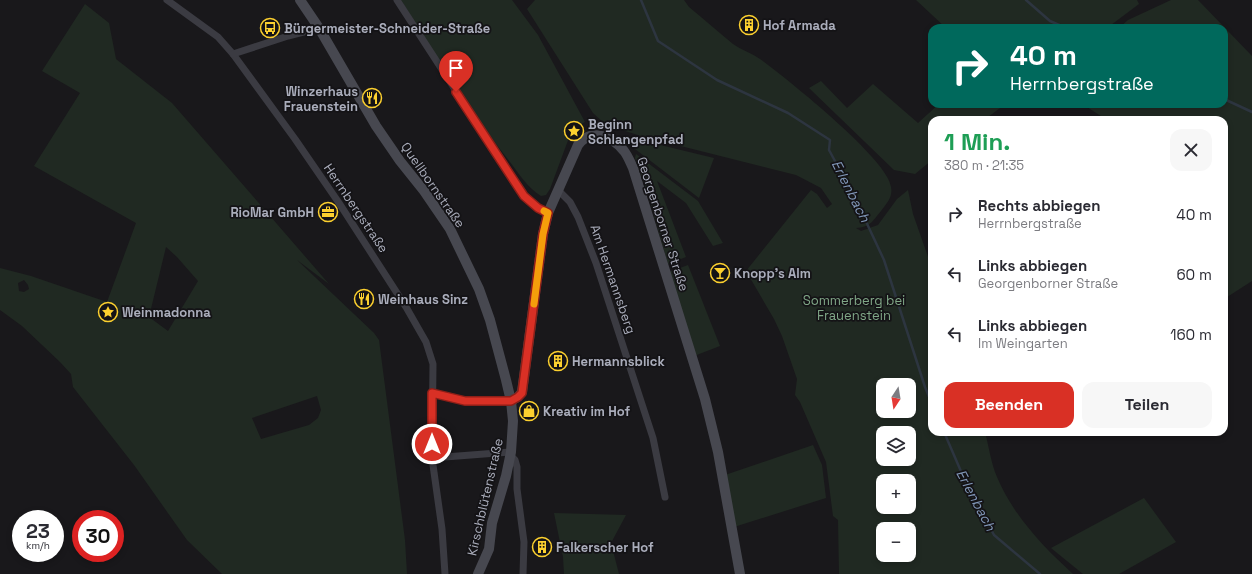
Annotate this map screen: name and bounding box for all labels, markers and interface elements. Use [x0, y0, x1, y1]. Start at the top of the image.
building icon: Hof Armada [738, 14, 760, 36]
bus stop icon: Bürgermeister-Schneider-Straße [259, 17, 281, 39]
place label: Hof Armada [763, 17, 836, 34]
place label: Bürgermeister-Schneider-Straße [284, 20, 490, 37]
text: 40 m [1010, 37, 1077, 73]
icon: right [944, 40, 996, 92]
pin [439, 51, 473, 92]
icon: arrive [445, 57, 467, 79]
text: Herrnbergstraße [1010, 72, 1154, 95]
place label: Winzerhaus Frauenstein [284, 83, 358, 115]
restaurant icon: Winzerhaus Frauenstein [361, 87, 383, 109]
place label: Beginn Schlangenpfad [588, 116, 684, 148]
place icon: Beginn Schlangenpfad [563, 120, 585, 142]
text: 1 Min. [944, 126, 1010, 157]
button: close [1170, 129, 1212, 171]
street label: Quellbornstraße [397, 139, 469, 231]
street label: Georgenborner Straße [633, 155, 693, 293]
water label: Erlenbach [828, 157, 874, 225]
text: 380 m · 21:35 [944, 157, 1024, 174]
street label: Herrnbergstraße [320, 160, 392, 256]
text: Rechts abbiegen [978, 196, 1100, 215]
office icon: RioMar GmbH [317, 201, 339, 223]
icon: right [944, 203, 966, 225]
place label: RioMar GmbH [230, 204, 314, 221]
text: 40 m [1176, 205, 1212, 224]
text: Herrnbergstraße [978, 215, 1082, 232]
street label: Am Hermannsberg [586, 222, 640, 336]
text: Links abbiegen [978, 256, 1087, 275]
bar icon: Knopp's Alm [709, 262, 731, 284]
icon: left [944, 263, 966, 285]
place label: Knopp's Alm [734, 265, 811, 282]
text: 60 m [1176, 265, 1212, 284]
text: Georgenborner Straße [978, 275, 1118, 292]
restaurant icon: Weinhaus Sinz [353, 288, 375, 310]
place label: Weinhaus Sinz [378, 291, 468, 308]
park label: Sommerberg bei Frauenstein [803, 292, 905, 324]
place icon: Weinmadonna [97, 301, 119, 323]
place label: Weinmadonna [122, 304, 211, 321]
text: Links abbiegen [978, 316, 1087, 335]
icon: left [944, 323, 966, 345]
text: 160 m [1170, 325, 1212, 344]
text: Im Weingarten [978, 335, 1068, 352]
building icon: Hermannsblick [547, 350, 569, 372]
place label: Hermannsblick [572, 353, 665, 370]
north arrow [876, 378, 916, 418]
map controls [876, 378, 916, 562]
button: Beenden [944, 382, 1074, 428]
button: Teilen [1082, 382, 1212, 428]
shop icon: Kreativ im Hof [518, 400, 540, 422]
place label: Kreativ im Hof [543, 403, 631, 420]
position arrow [411, 423, 453, 465]
button: layers [876, 426, 916, 466]
street label: Kirschblütenstraße [463, 437, 507, 557]
water label: Erlenbach [952, 466, 1000, 534]
button: + [876, 474, 916, 514]
speed limit sign: 30 [72, 510, 124, 562]
text: 23 [26, 518, 50, 544]
button: − [876, 522, 916, 562]
building icon: Falkerscher Hof [531, 536, 553, 558]
text: km/h [26, 539, 50, 552]
place label: Falkerscher Hof [556, 539, 654, 556]

